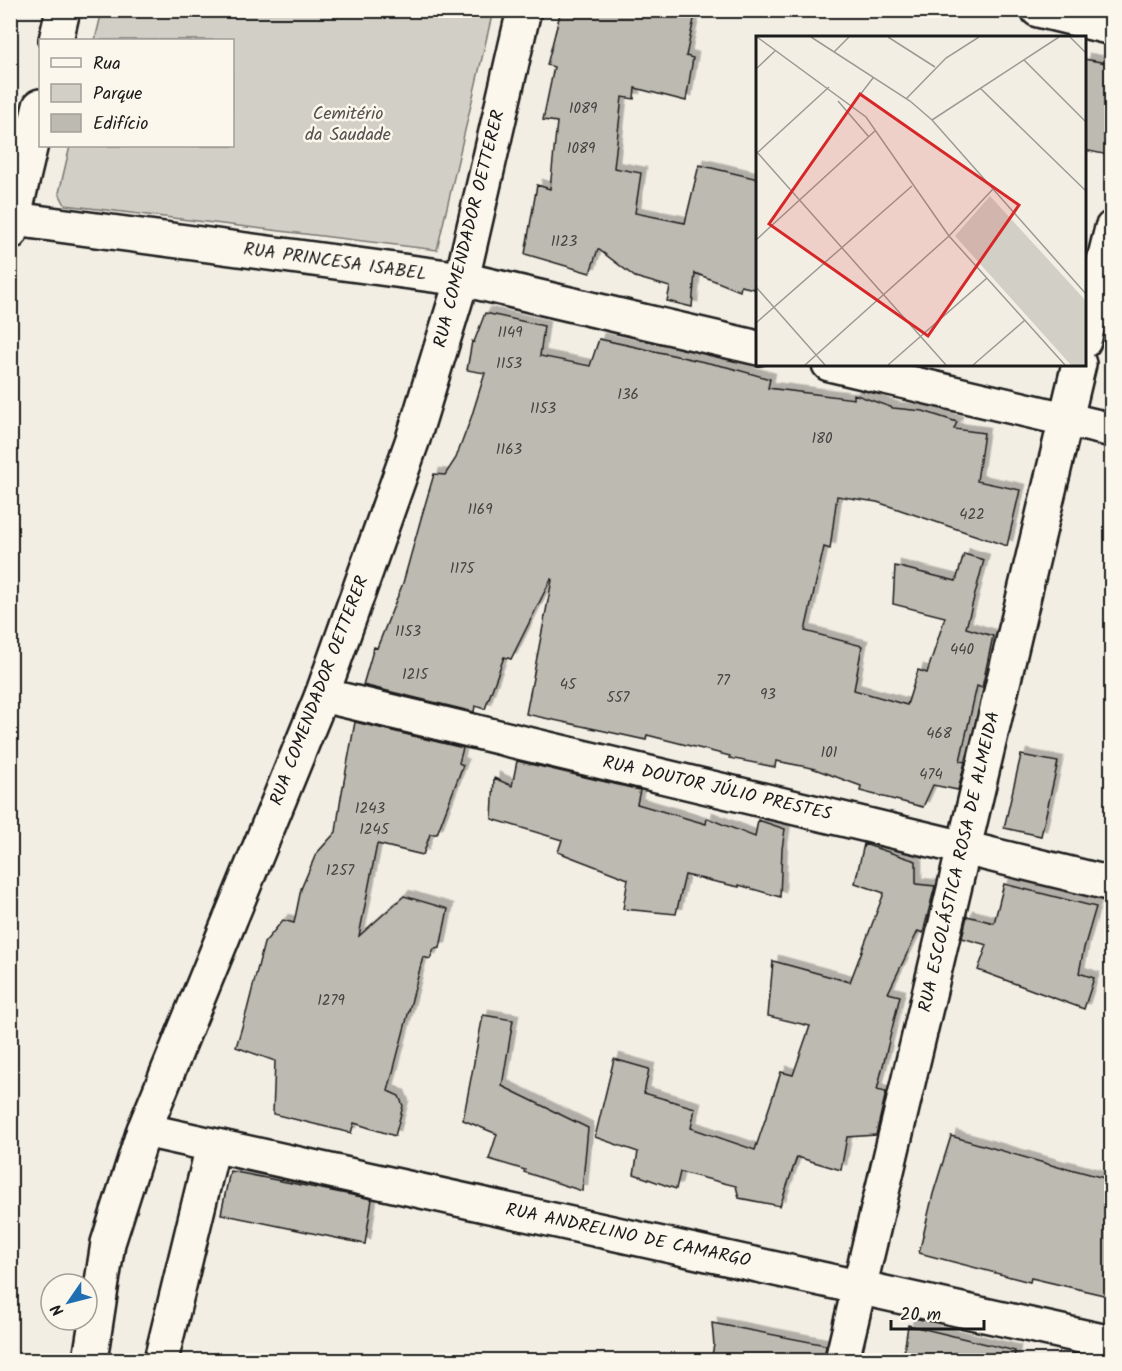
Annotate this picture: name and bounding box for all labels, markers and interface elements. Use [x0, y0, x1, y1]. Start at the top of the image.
inset map [756, 36, 1086, 366]
legend [39, 39, 234, 147]
text: Rua [93, 50, 121, 79]
text: Parque [93, 80, 142, 109]
house number: 1089 [569, 97, 598, 121]
park label: Cemitério da Saudade [305, 100, 391, 150]
street label: RUA COMENDADOR OETTERER [426, 107, 514, 351]
text: Edifício [93, 110, 148, 139]
house number: 1089 [567, 137, 596, 161]
house number: 1123 [551, 230, 578, 254]
street label: RUA PRINCESA ISABEL [242, 235, 428, 289]
house number: 1149 [497, 321, 523, 345]
house number: 1153 [496, 352, 522, 376]
house number: 136 [617, 383, 639, 407]
house number: 1153 [530, 397, 556, 421]
house number: 180 [811, 427, 833, 451]
house number: 1163 [496, 438, 523, 462]
house number: 1169 [467, 498, 493, 522]
house number: 422 [959, 503, 985, 527]
house number: 1175 [450, 557, 475, 581]
street label: RUA COMENDADOR OETTERER [263, 572, 377, 810]
house number: 1153 [395, 620, 421, 644]
house number: 440 [950, 638, 975, 662]
house number: 1215 [402, 663, 429, 687]
house number: 77 [716, 669, 731, 693]
house number: 45 [560, 673, 577, 697]
house number: 93 [760, 683, 776, 707]
house number: 557 [606, 686, 631, 710]
street label: RUA ESCOLÁSTICA ROSA DE ALMEIDA [911, 709, 1009, 1015]
house number: 468 [926, 722, 953, 746]
house number: 101 [821, 741, 838, 765]
street label: RUA DOUTOR JÚLIO PRESTES [600, 749, 835, 830]
house number: 474 [919, 763, 943, 787]
house number: 1243 [355, 797, 386, 821]
house number: 1245 [359, 818, 390, 842]
house number: 1257 [326, 859, 355, 883]
house number: 1279 [317, 989, 346, 1013]
street label: RUA ANDRELINO DE CAMARGO [503, 1196, 753, 1276]
north arrow [39, 1272, 99, 1332]
scale bar [891, 1293, 984, 1331]
text: N [45, 1298, 71, 1321]
text: 20 m [900, 1301, 941, 1330]

